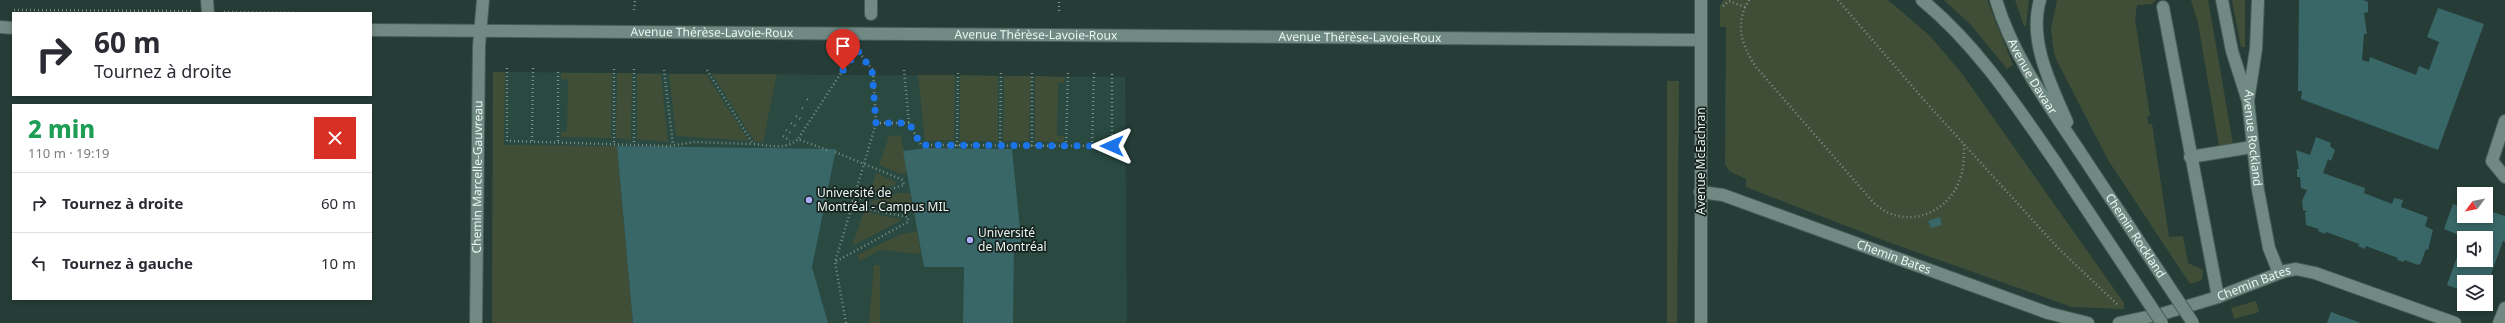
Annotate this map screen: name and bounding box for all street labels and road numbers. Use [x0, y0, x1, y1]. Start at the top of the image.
street label: Avenue Thérèse-Lavoie-Roux [631, 23, 794, 41]
street label: Avenue Thérèse-Lavoie-Roux [955, 25, 1118, 44]
street label: Avenue Thérèse-Lavoie-Roux [1279, 28, 1442, 46]
street label: Avenue Davaar [2004, 36, 2062, 118]
street label: Avenue Rockland [2240, 89, 2267, 187]
street label: Chemin Marcelle-Gauvreau [468, 100, 486, 254]
street label: Avenue McEachran [1692, 107, 1709, 215]
street label: Chemin Rockland [2102, 190, 2170, 281]
street label: Chemin Bates [1854, 235, 1934, 278]
street label: Chemin Bates [2214, 261, 2292, 305]

